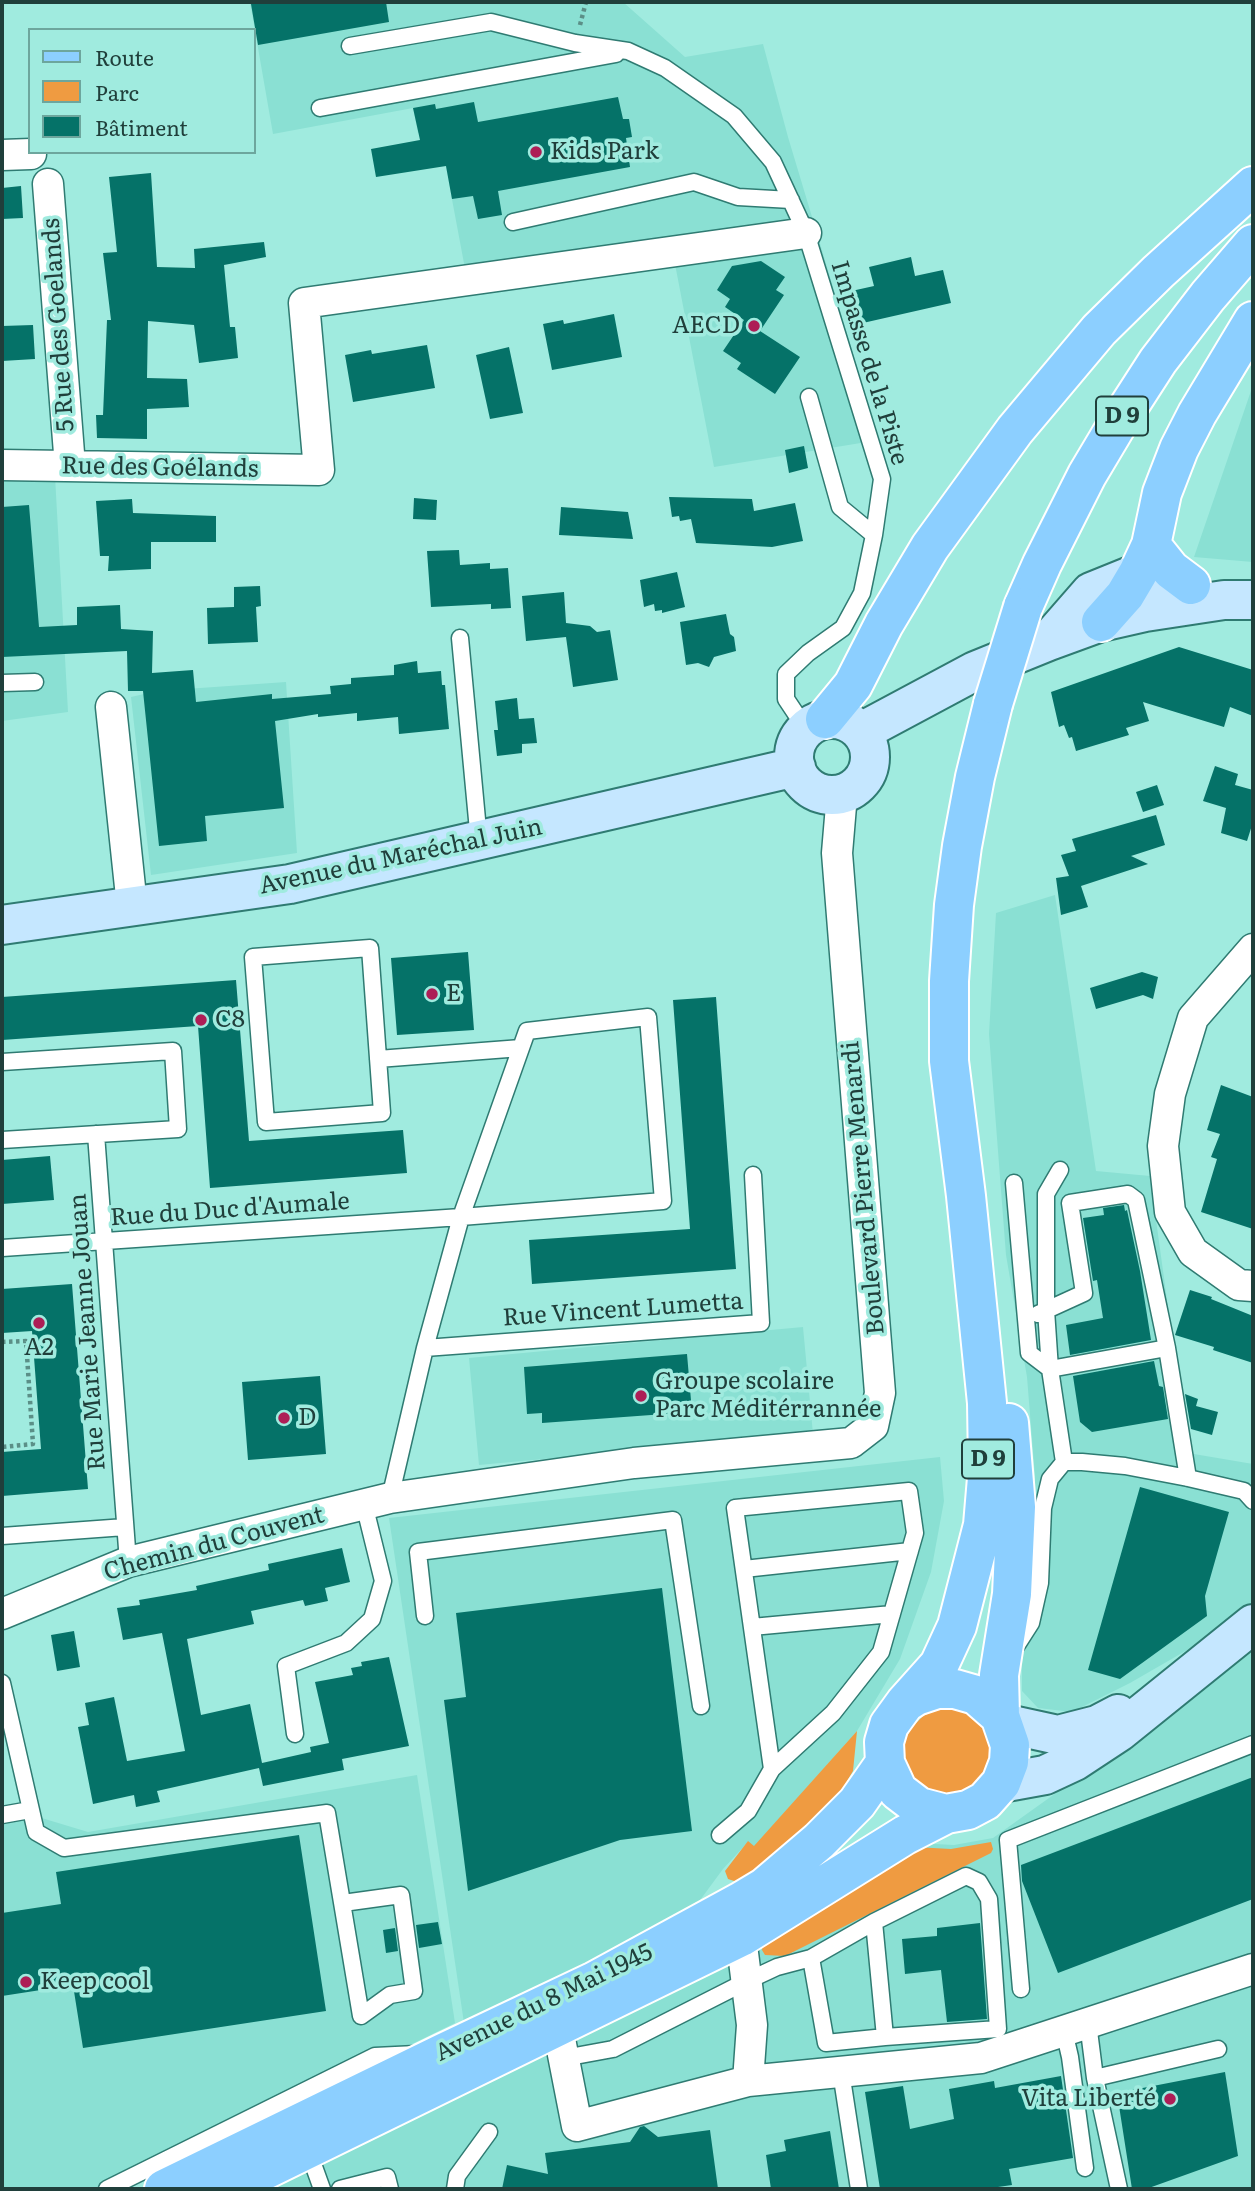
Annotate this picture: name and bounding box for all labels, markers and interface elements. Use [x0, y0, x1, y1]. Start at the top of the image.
legend [28, 28, 256, 154]
text: Route [95, 41, 154, 72]
text: Parc [95, 76, 139, 107]
text: Bâtiment [95, 111, 188, 142]
place label: Kids Park [550, 138, 659, 166]
marker: Kids Park [528, 144, 544, 160]
street label: 5 Rue des Goelands [37, 217, 81, 433]
street label: Impasse de la Piste [824, 257, 914, 469]
place label: AECD [672, 312, 740, 340]
marker: AECD [746, 318, 762, 334]
road number: D 9 [1096, 396, 1148, 436]
street label: Rue des Goélands [61, 452, 259, 484]
street label: Avenue du Maréchal Juin [257, 813, 545, 901]
place label: E [446, 980, 461, 1008]
marker: E [424, 986, 440, 1002]
place label: C8 [215, 1006, 245, 1034]
marker: C8 [193, 1012, 209, 1028]
street label: Boulevard Pierre Menardi [837, 1040, 891, 1336]
street label: Rue du Duc d'Aumale [109, 1187, 351, 1233]
street label: Rue Marie Jeanne Jouan [64, 1192, 112, 1472]
street label: Rue Vincent Lumetta [502, 1287, 744, 1333]
marker: A2 [31, 1315, 47, 1331]
place label: A2 [24, 1334, 54, 1362]
place label: Groupe scolaire Parc Méditérrannée [655, 1368, 882, 1424]
marker: Groupe scolaire Parc Méditérrannée [633, 1388, 649, 1404]
place label: D [298, 1404, 316, 1432]
marker: D [276, 1410, 292, 1426]
road number: D 9 [962, 1440, 1014, 1478]
street label: Chemin du Couvent [101, 1501, 327, 1587]
street label: Avenue du 8 Mai 1945 [431, 1938, 657, 2068]
place label: Keep cool [40, 1968, 150, 1996]
marker: Keep cool [18, 1974, 34, 1990]
place label: Vita Liberté [1021, 2085, 1156, 2113]
marker: Vita Liberté [1162, 2091, 1178, 2107]

